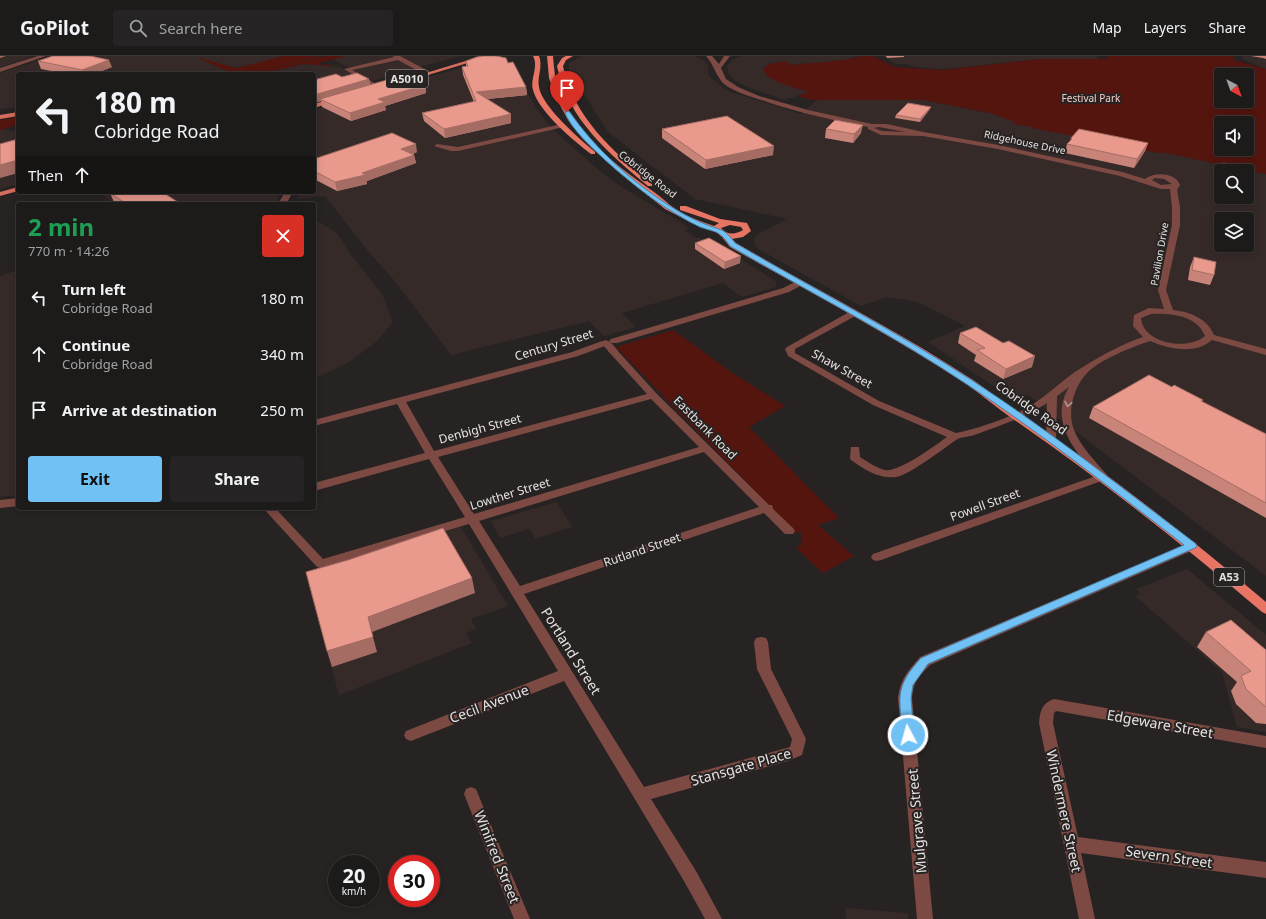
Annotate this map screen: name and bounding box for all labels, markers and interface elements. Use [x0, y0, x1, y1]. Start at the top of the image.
search box [113, 10, 393, 46]
text: GoPilot [20, 15, 89, 41]
icon: search [127, 17, 149, 39]
text: Search here [159, 18, 242, 38]
text: Map [1093, 18, 1122, 37]
text: Layers [1144, 18, 1186, 37]
text: Share [1208, 18, 1246, 37]
north arrow [1214, 68, 1254, 108]
map controls [1214, 68, 1254, 252]
road number: A5010 [386, 70, 428, 88]
pin [550, 71, 584, 112]
icon: arrive [556, 77, 578, 99]
text: 180 m [94, 83, 177, 121]
icon: left [28, 88, 80, 140]
park label: Festival Park [1062, 91, 1121, 105]
button: sound [1214, 116, 1254, 156]
text: Cobridge Road [94, 119, 220, 143]
street label: Ridgehouse Drive [983, 127, 1067, 158]
street label: Cobridge Road [616, 147, 680, 201]
icon: ahead [71, 164, 93, 186]
button: search [1214, 164, 1254, 204]
text: Then [28, 165, 63, 185]
text: 2 min [28, 210, 94, 243]
button: layers [1214, 212, 1254, 252]
button: close [262, 215, 304, 257]
street label: Pavilion Drive [1147, 221, 1172, 287]
text: 770 m · 14:26 [28, 242, 109, 260]
text: Turn left [62, 279, 126, 299]
icon: left [28, 287, 50, 309]
text: 180 m [260, 288, 304, 308]
text: Cobridge Road [62, 299, 153, 317]
street label: Century Street [513, 324, 596, 365]
text: Continue [62, 335, 130, 355]
icon: ahead [28, 343, 50, 365]
text: 340 m [260, 344, 304, 364]
street label: Shaw Street [809, 345, 876, 393]
text: Cobridge Road [62, 355, 153, 373]
street label: Cobridge Road [992, 377, 1070, 439]
street label: Eastbank Road [670, 392, 741, 463]
icon: arrive [28, 399, 50, 421]
text: Arrive at destination [62, 400, 217, 420]
text: 250 m [260, 400, 304, 420]
one-way arrow [1064, 401, 1072, 407]
street label: Denbigh Street [437, 409, 524, 448]
button: Exit [28, 456, 162, 502]
button: Share [170, 456, 304, 502]
street label: Lowther Street [468, 473, 553, 514]
street label: Powell Street [947, 484, 1023, 525]
street label: Rutland Street [601, 528, 683, 571]
road number: A53 [1214, 568, 1244, 586]
street label: Portland Street [537, 604, 606, 698]
street label: Cecil Avenue [446, 680, 531, 727]
street label: Edgeware Street [1105, 705, 1215, 742]
position arrow [887, 714, 929, 756]
street label: Stansgate Place [688, 743, 793, 790]
street label: Windermere Street [1042, 748, 1087, 874]
street label: Mulgrave Street [902, 768, 931, 874]
street label: Winifred Street [470, 808, 525, 906]
street label: Severn Street [1124, 841, 1214, 872]
speed limit sign: 30 [388, 855, 440, 907]
text: 20 [343, 862, 365, 889]
text: km/h [342, 884, 366, 898]

